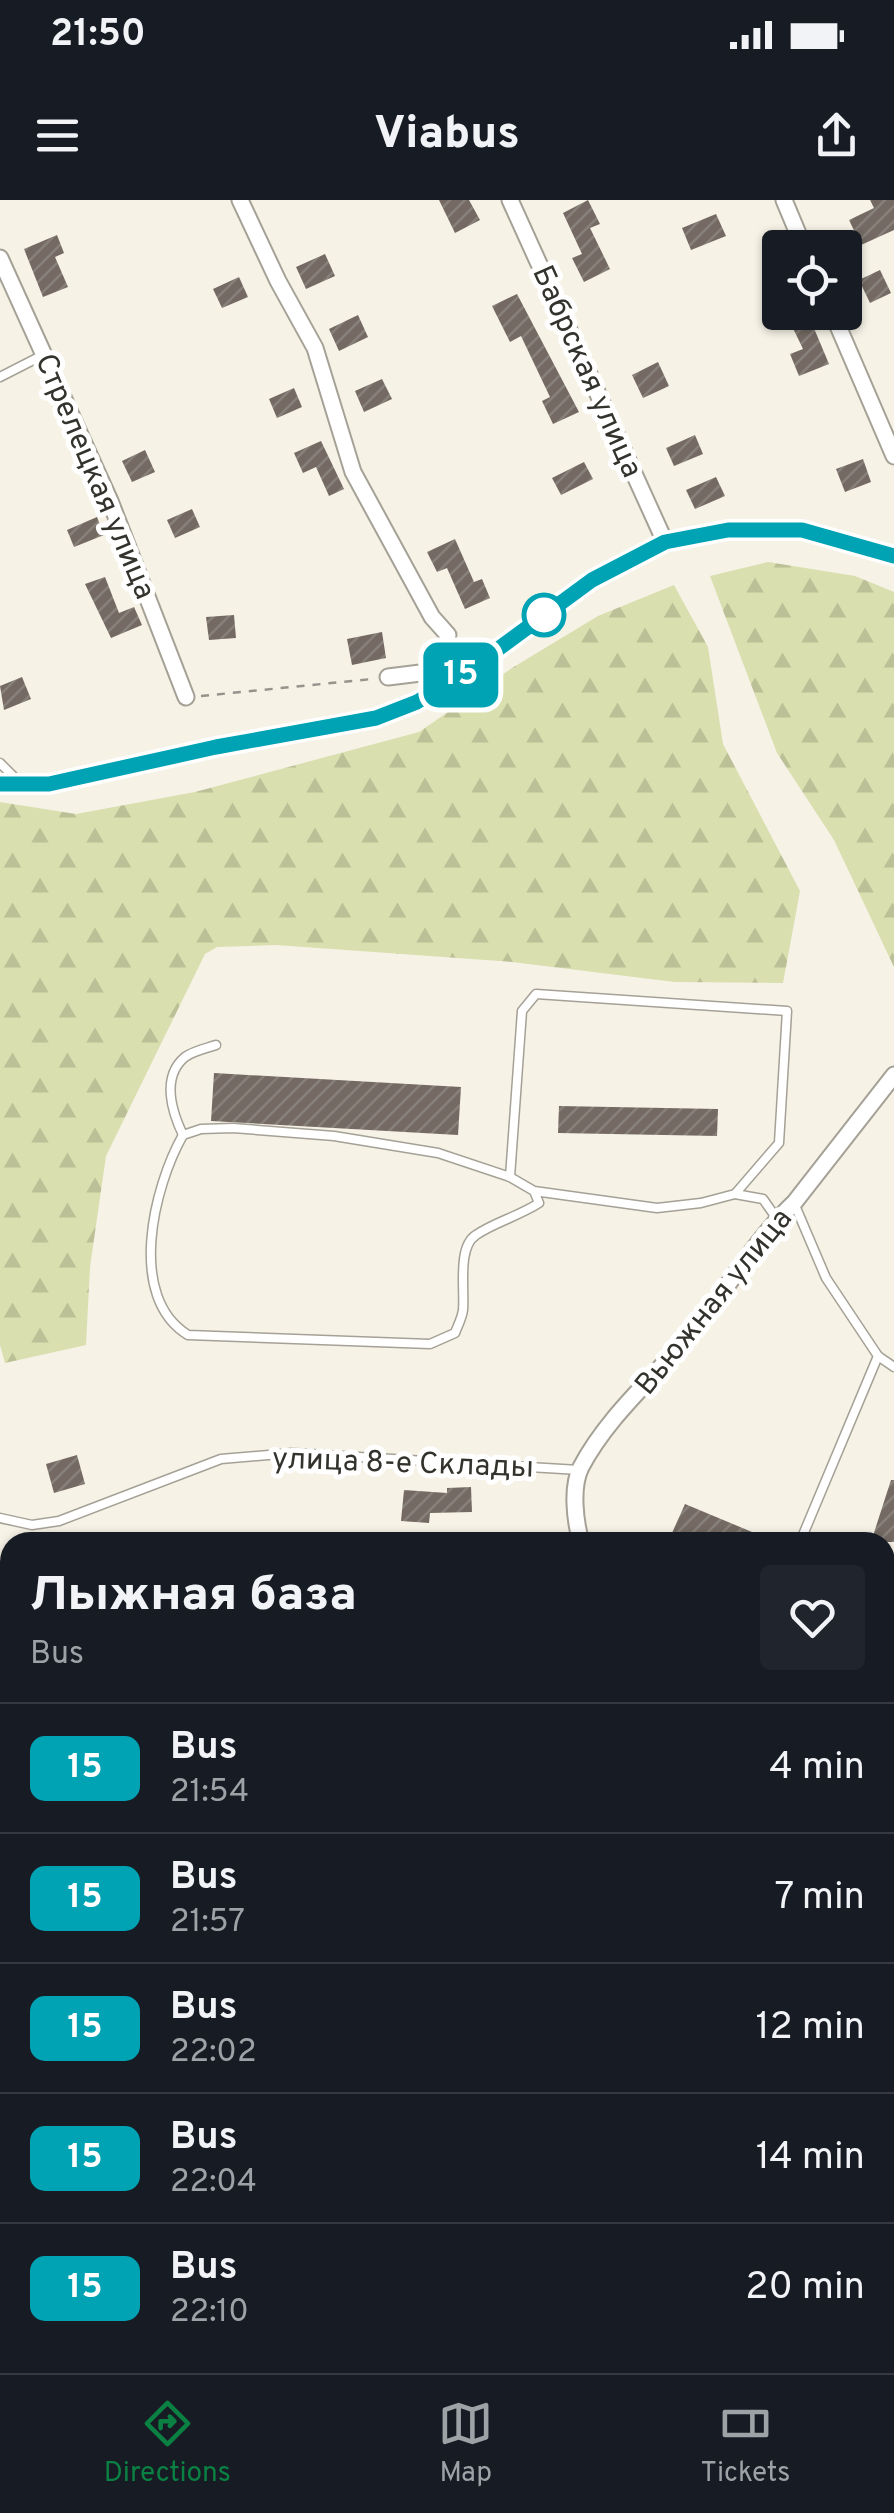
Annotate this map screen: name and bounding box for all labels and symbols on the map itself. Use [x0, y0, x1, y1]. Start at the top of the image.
street label: Бабрская улица [522, 260, 649, 484]
street label: Стрелецкая улица [25, 349, 162, 605]
unlabelled marker [523, 594, 565, 636]
line badge: 15 [416, 642, 506, 708]
street label: Вьюжная улица [628, 1202, 802, 1403]
street label: улица 8-е Склады [271, 1441, 534, 1488]

